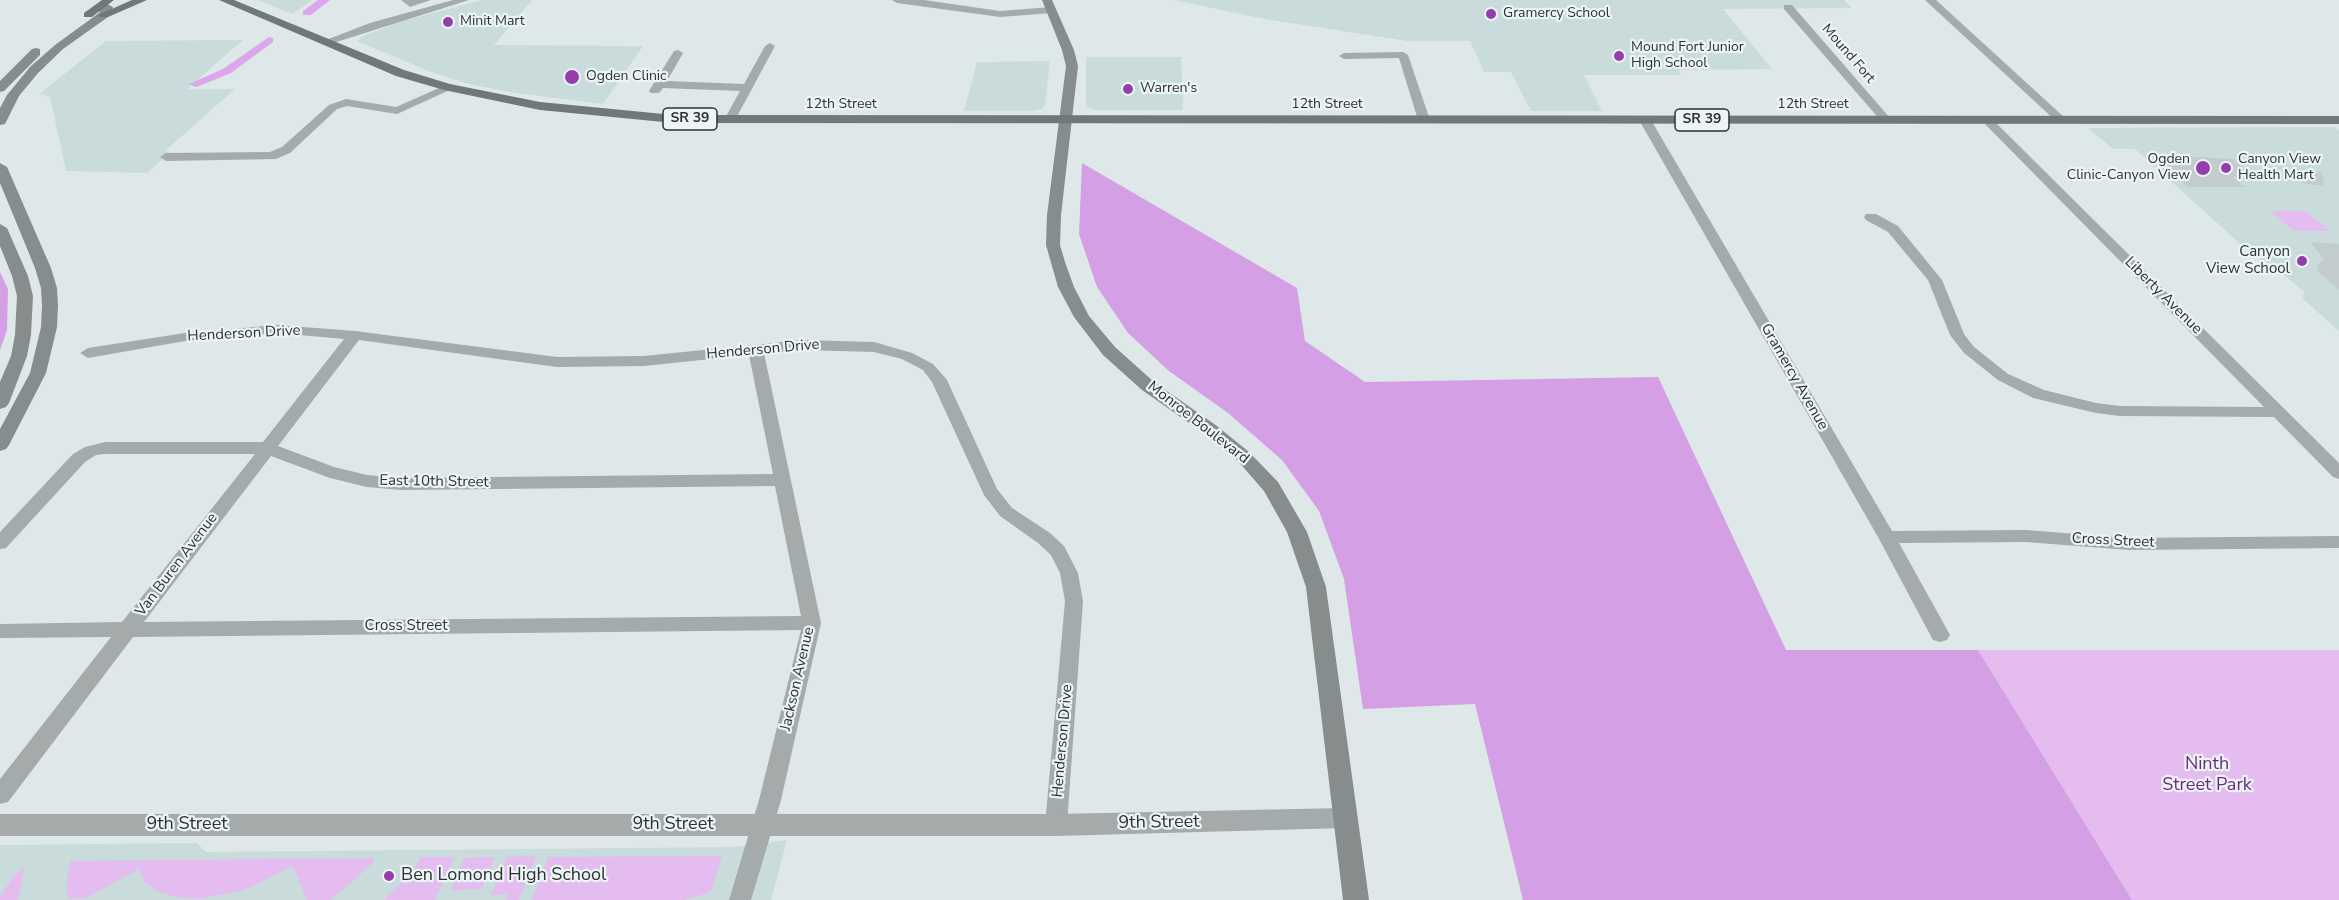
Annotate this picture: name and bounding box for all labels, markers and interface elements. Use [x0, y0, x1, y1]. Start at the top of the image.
place label: Gramercy School [1503, 6, 1610, 22]
marker: Gramercy School [1484, 7, 1498, 21]
place label: Minit Mart [460, 14, 525, 30]
marker: Minit Mart [441, 15, 455, 29]
street label: Mound Fort [1818, 21, 1878, 87]
place label: Mound Fort Junior High School [1631, 40, 1744, 72]
marker: Mound Fort Junior High School [1612, 49, 1626, 63]
marker: Ogden Clinic [563, 68, 581, 86]
place label: Ogden Clinic [586, 69, 667, 85]
place label: Warren's [1140, 81, 1197, 97]
marker: Warren's [1121, 82, 1135, 96]
street label: 12th Street [805, 97, 877, 113]
street label: 12th Street [1291, 97, 1363, 113]
street label: 12th Street [1777, 97, 1849, 113]
road number: SR 39 [663, 108, 717, 130]
road number: SR 39 [1675, 109, 1729, 131]
place label: Ogden Clinic-Canyon View [2067, 152, 2190, 184]
place label: Canyon View Health Mart [2238, 152, 2321, 184]
marker: Ogden Clinic-Canyon View [2194, 159, 2212, 177]
marker: Canyon View Health Mart [2219, 161, 2233, 175]
place label: Canyon View School [2206, 243, 2290, 278]
street label: Liberty Avenue [2121, 254, 2205, 338]
marker: Canyon View School [2295, 254, 2309, 268]
street label: Gramercy Avenue [1756, 321, 1832, 433]
street label: Henderson Drive [187, 322, 301, 346]
street label: Henderson Drive [706, 336, 820, 364]
street label: Monroe Boulevard [1144, 378, 1252, 468]
street label: East 10th Street [379, 472, 489, 492]
street label: Van Buren Avenue [132, 510, 222, 620]
street label: Cross Street [2071, 530, 2155, 552]
street label: Cross Street [365, 617, 447, 635]
street label: Jackson Avenue [777, 625, 819, 733]
street label: Henderson Drive [1049, 684, 1077, 798]
park label: Ninth Street Park [2162, 754, 2252, 796]
street label: 9th Street [1118, 811, 1200, 835]
street label: 9th Street [146, 814, 228, 836]
street label: 9th Street [632, 814, 714, 836]
place label: Ben Lomond High School [401, 865, 606, 887]
marker: Ben Lomond High School [382, 869, 396, 883]

